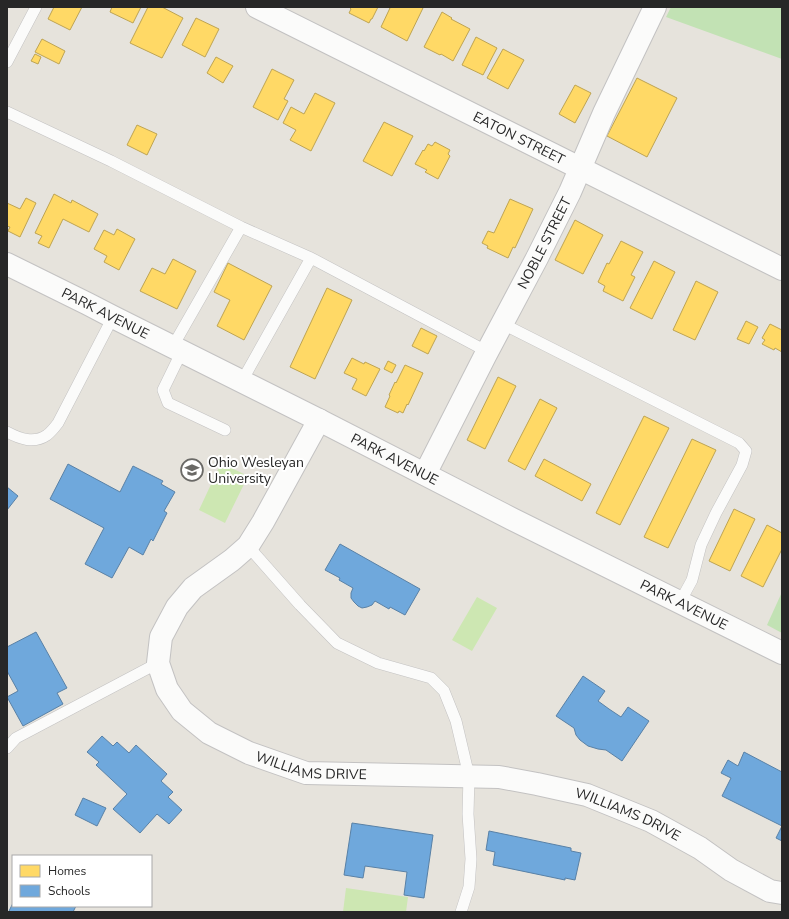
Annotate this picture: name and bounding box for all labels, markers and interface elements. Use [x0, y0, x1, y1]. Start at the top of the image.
street label: EATON STREET [470, 107, 569, 169]
street label: NOBLE STREET [513, 193, 576, 292]
street label: PARK AVENUE [58, 283, 153, 343]
street label: PARK AVENUE [348, 429, 442, 489]
place label: Ohio Wesleyan University [208, 453, 304, 488]
school or university icon: Ohio Wesleyan University [179, 457, 205, 483]
street label: PARK AVENUE [637, 575, 731, 634]
street label: WILLIAMS DRIVE [253, 747, 367, 784]
street label: WILLIAMS DRIVE [574, 783, 684, 845]
legend [12, 855, 152, 907]
text: Homes [48, 863, 86, 879]
text: Schools [48, 883, 91, 899]

